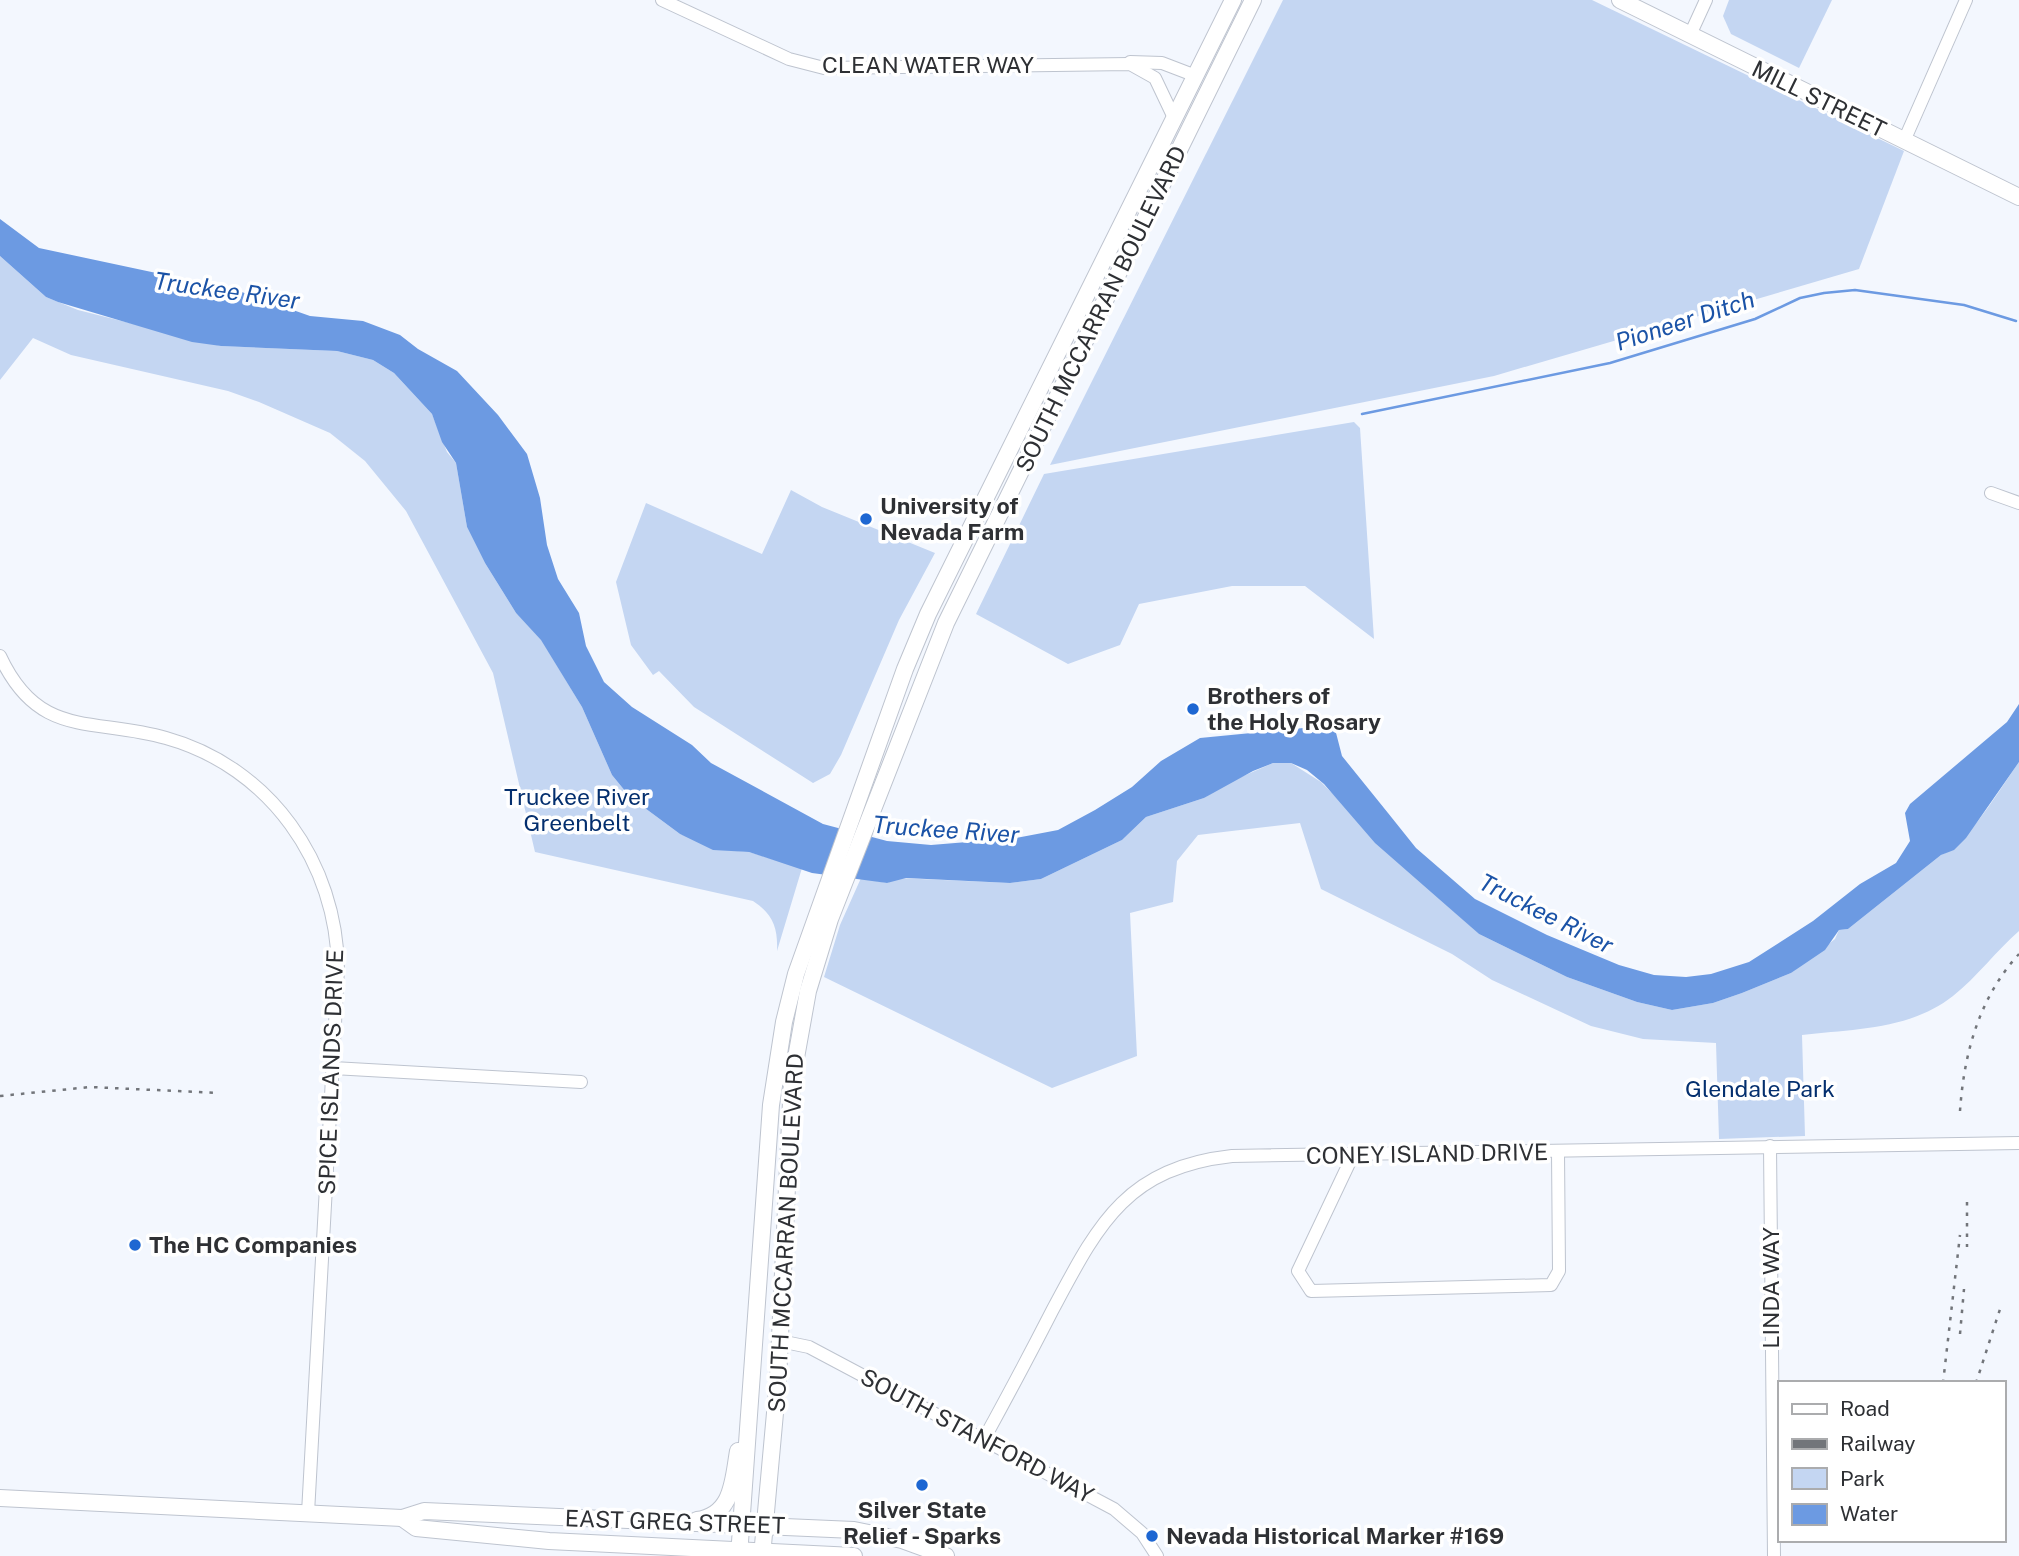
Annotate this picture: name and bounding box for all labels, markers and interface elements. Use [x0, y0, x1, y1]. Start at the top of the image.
street label: CLEAN WATER WAY [822, 51, 1034, 78]
street label: MILL STREET [1748, 54, 1891, 143]
street label: SOUTH MCCARRAN BOULEVARD [1010, 141, 1191, 476]
water label: Truckee River [152, 266, 303, 314]
water label: Pioneer Ditch [1612, 284, 1758, 356]
place label: University of Nevada Farm [880, 492, 1024, 545]
marker: University of Nevada Farm [858, 511, 874, 527]
place label: Brothers of the Holy Rosary [1207, 682, 1381, 735]
marker: Brothers of the Holy Rosary [1185, 701, 1201, 717]
park label: Truckee River Greenbelt [504, 783, 650, 836]
water label: Truckee River [872, 810, 1021, 848]
water label: Truckee River [1475, 867, 1619, 959]
street label: SPICE ISLANDS DRIVE [313, 949, 348, 1195]
street label: SOUTH MCCARRAN BOULEVARD [763, 1053, 808, 1413]
park label: Glendale Park [1685, 1075, 1835, 1102]
street label: CONEY ISLAND DRIVE [1306, 1138, 1548, 1169]
street label: LINDA WAY [1757, 1227, 1784, 1349]
place label: The HC Companies [149, 1231, 357, 1258]
marker: The HC Companies [127, 1237, 143, 1253]
street label: SOUTH STANFORD WAY [856, 1363, 1098, 1509]
legend [1778, 1381, 2005, 1542]
text: Road [1840, 1396, 1890, 1421]
text: Railway [1840, 1431, 1916, 1456]
text: Park [1840, 1466, 1885, 1491]
marker: Silver State Relief - Sparks [914, 1477, 930, 1493]
place label: Silver State Relief - Sparks [843, 1496, 1001, 1549]
text: Water [1840, 1501, 1898, 1526]
street label: EAST GREG STREET [564, 1504, 786, 1539]
place label: Nevada Historical Marker #169 [1166, 1522, 1504, 1549]
marker: Nevada Historical Marker #169 [1144, 1528, 1160, 1544]

